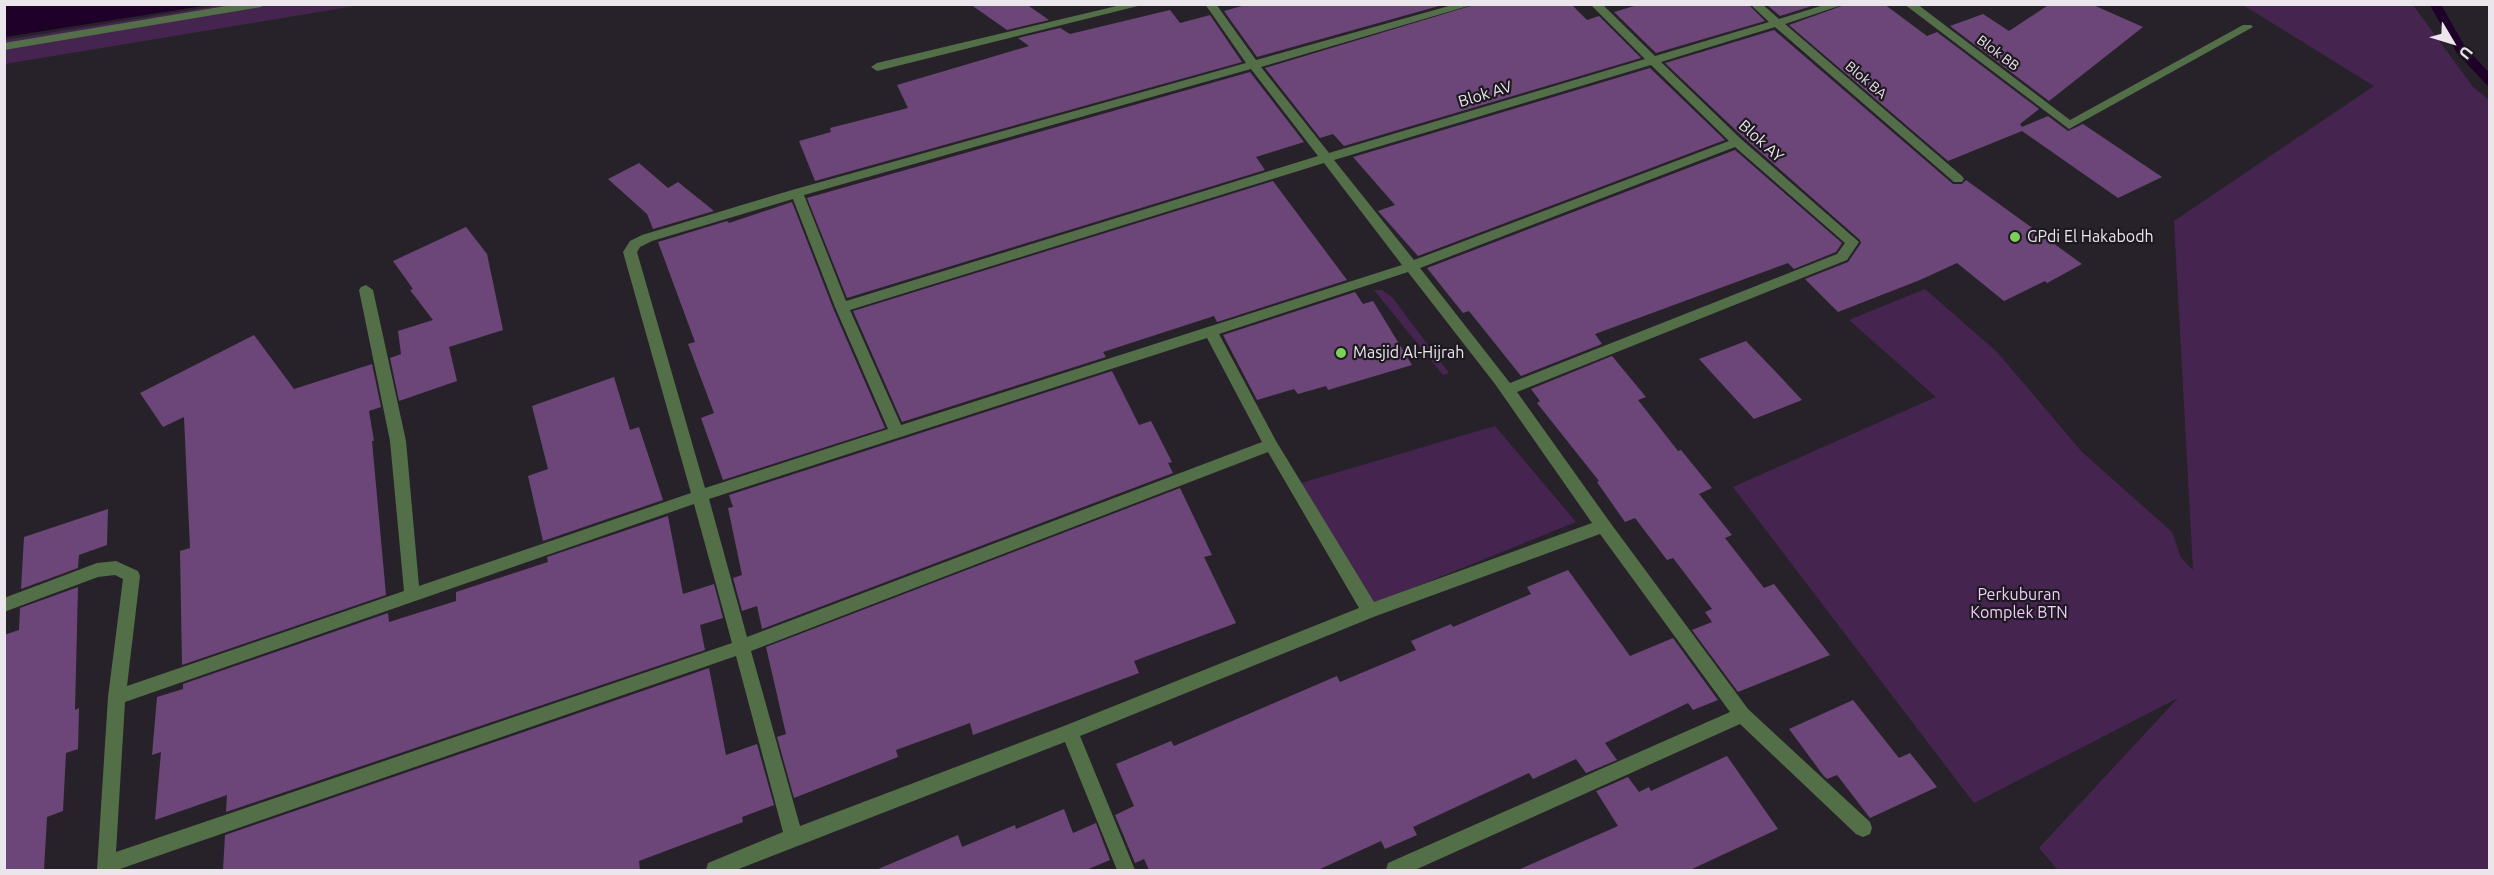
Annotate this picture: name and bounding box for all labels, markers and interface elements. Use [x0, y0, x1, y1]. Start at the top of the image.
north arrow [2422, 12, 2482, 72]
street label: Blok BB [1973, 32, 2023, 74]
text: U [2456, 43, 2477, 63]
street label: Blok BA [1842, 58, 1890, 102]
street label: Blok AV [1456, 77, 1514, 111]
street label: Blok AY [1735, 116, 1787, 166]
place label: GPdi El Hakabodh [2027, 227, 2154, 247]
marker: GPdi El Hakabodh [2008, 230, 2022, 244]
place label: Masjid Al-Hijrah [1353, 343, 1464, 363]
marker: Masjid Al-Hijrah [1334, 346, 1348, 360]
park label: Perkuburan Komplek BTN [1970, 585, 2068, 623]

